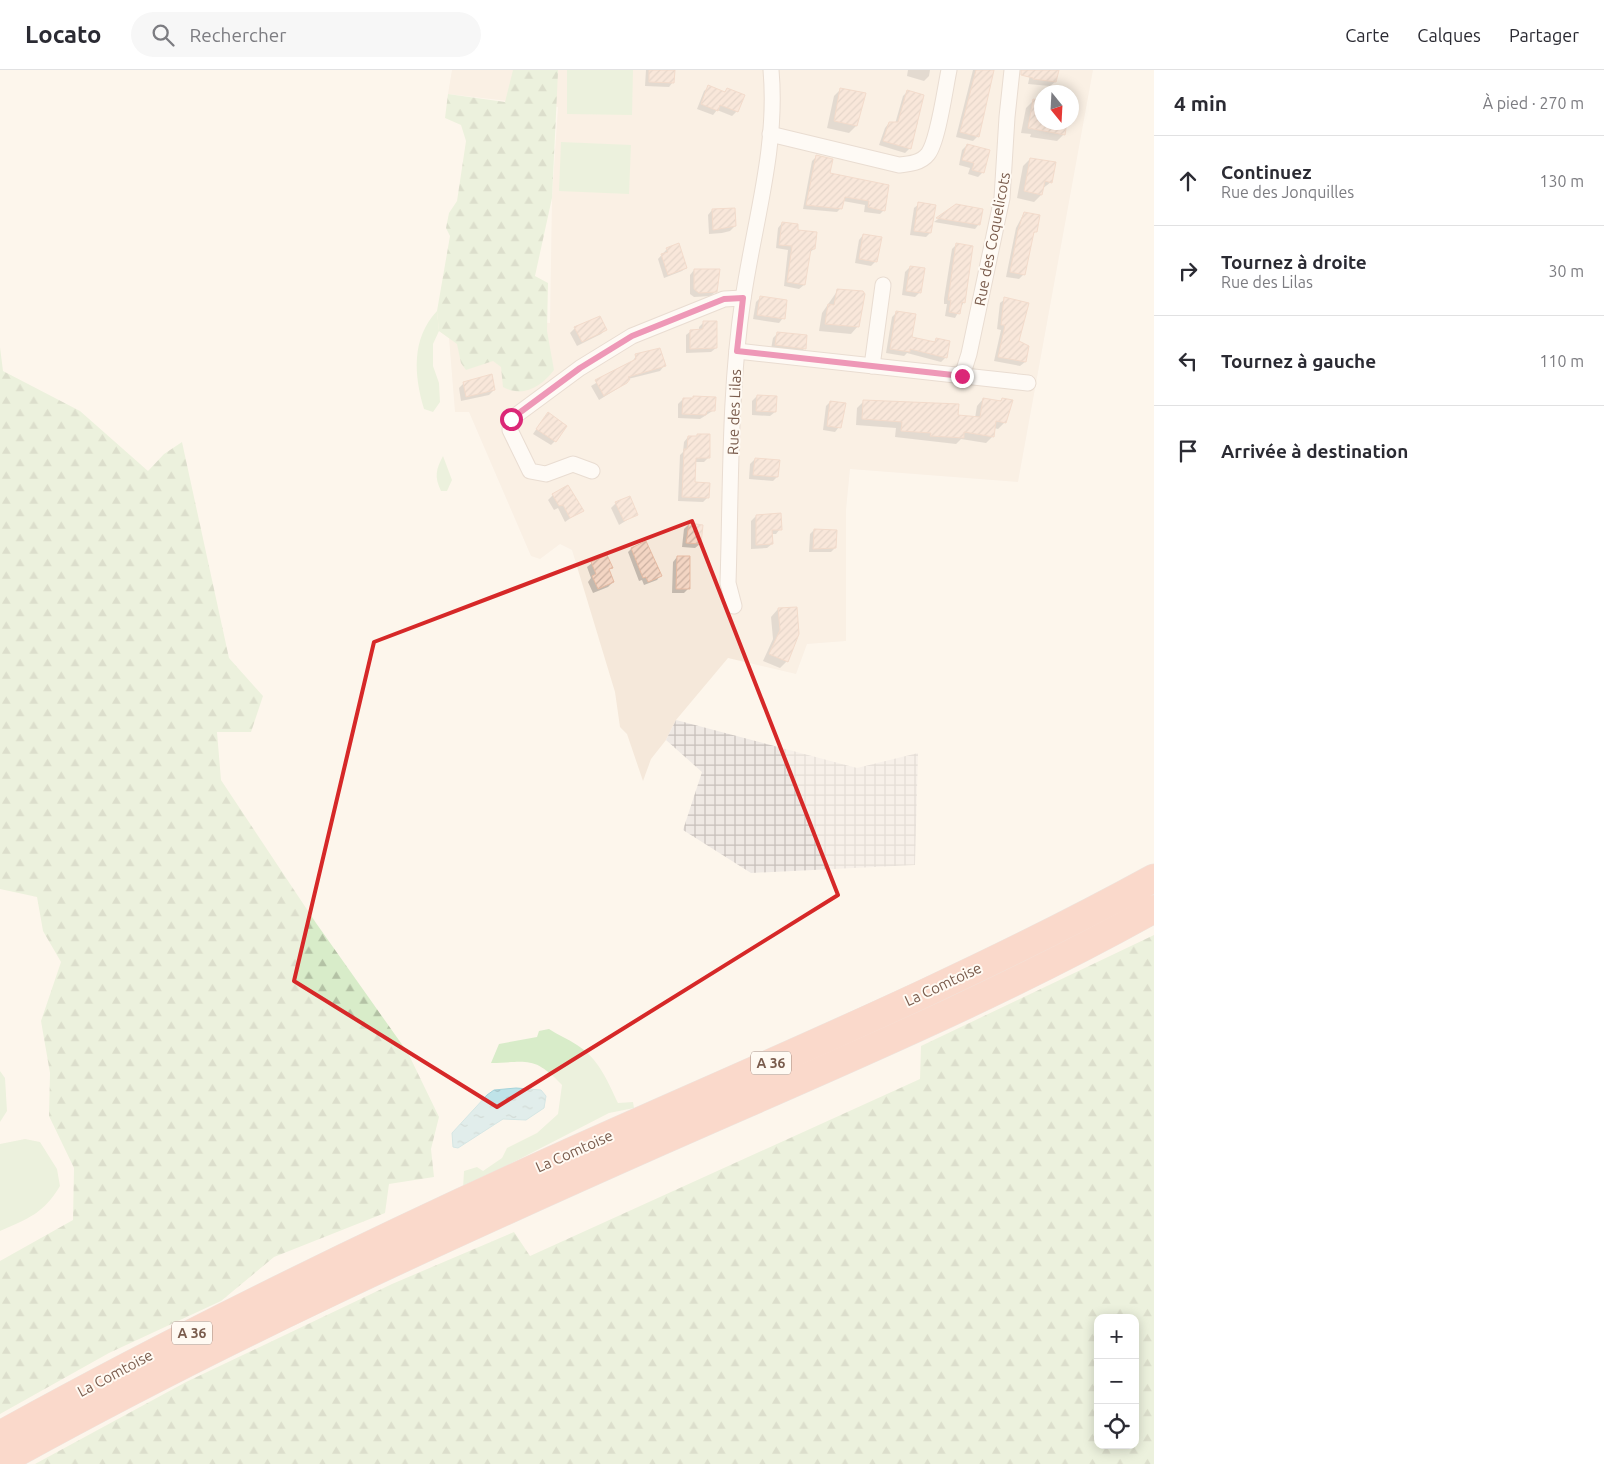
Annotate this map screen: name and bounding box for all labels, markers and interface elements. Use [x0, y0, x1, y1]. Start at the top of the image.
search box [131, 12, 481, 57]
text: Locato [25, 21, 101, 48]
icon: search [149, 21, 177, 49]
text: Rechercher [189, 24, 286, 46]
text: Carte [1345, 25, 1389, 45]
text: Calques [1417, 25, 1481, 45]
text: Partager [1509, 25, 1579, 45]
north arrow [1034, 85, 1079, 130]
text: 4 min [1174, 91, 1227, 115]
text: À pied · 270 m [1483, 94, 1584, 112]
text: Continuez [1221, 161, 1311, 183]
icon: ahead [1174, 167, 1202, 195]
street label: Rue des Coquelicots [971, 171, 1013, 307]
text: 130 m [1539, 172, 1584, 190]
text: Rue des Jonquilles [1221, 183, 1354, 201]
text: Tournez à droite [1221, 251, 1367, 273]
icon: right [1174, 257, 1202, 285]
text: 30 m [1548, 262, 1584, 280]
text: Rue des Lilas [1221, 273, 1313, 291]
icon: left [1174, 347, 1202, 375]
text: Tournez à gauche [1221, 350, 1376, 372]
text: 110 m [1539, 352, 1584, 370]
route end [951, 365, 974, 388]
street label: Rue des Lilas [724, 369, 744, 455]
route start [500, 408, 523, 431]
icon: arrive [1174, 437, 1202, 465]
text: Arrivée à destination [1221, 440, 1408, 462]
street label: La Comtoise [902, 959, 984, 1009]
road number: A 36 [751, 1051, 791, 1074]
street label: La Comtoise [533, 1126, 615, 1176]
map controls [1094, 1314, 1139, 1449]
button: + [1094, 1314, 1139, 1359]
road number: A 36 [172, 1322, 212, 1344]
street label: La Comtoise [74, 1346, 156, 1400]
button: − [1094, 1359, 1139, 1404]
button: locate [1094, 1404, 1139, 1449]

